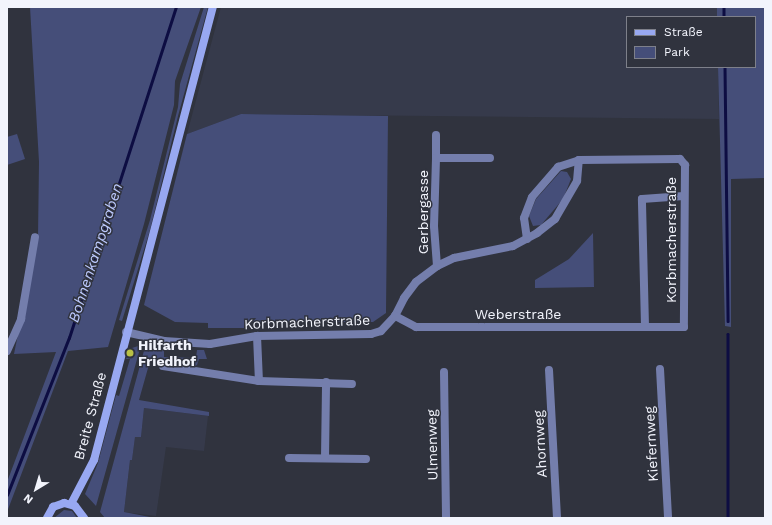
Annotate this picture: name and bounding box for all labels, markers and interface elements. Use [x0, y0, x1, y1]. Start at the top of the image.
legend [626, 16, 756, 68]
text: Straße [664, 25, 703, 39]
text: Park [664, 45, 690, 59]
street label: Gerbergasse [415, 170, 431, 254]
street label: Korbmacherstraße [663, 177, 679, 303]
water label: Bohnenkampgraben [65, 181, 127, 325]
street label: Weberstraße [475, 306, 561, 322]
street label: Korbmacherstraße [244, 311, 370, 333]
place label: Hilfarth Friedhof [138, 337, 196, 370]
marker: Hilfarth Friedhof [125, 348, 135, 358]
street label: Breite Straße [70, 370, 110, 462]
street label: Kiefernweg [641, 406, 661, 482]
street label: Ulmenweg [423, 409, 441, 481]
street label: Ahornweg [530, 410, 550, 478]
north arrow [16, 469, 56, 509]
text: N [21, 491, 36, 506]

